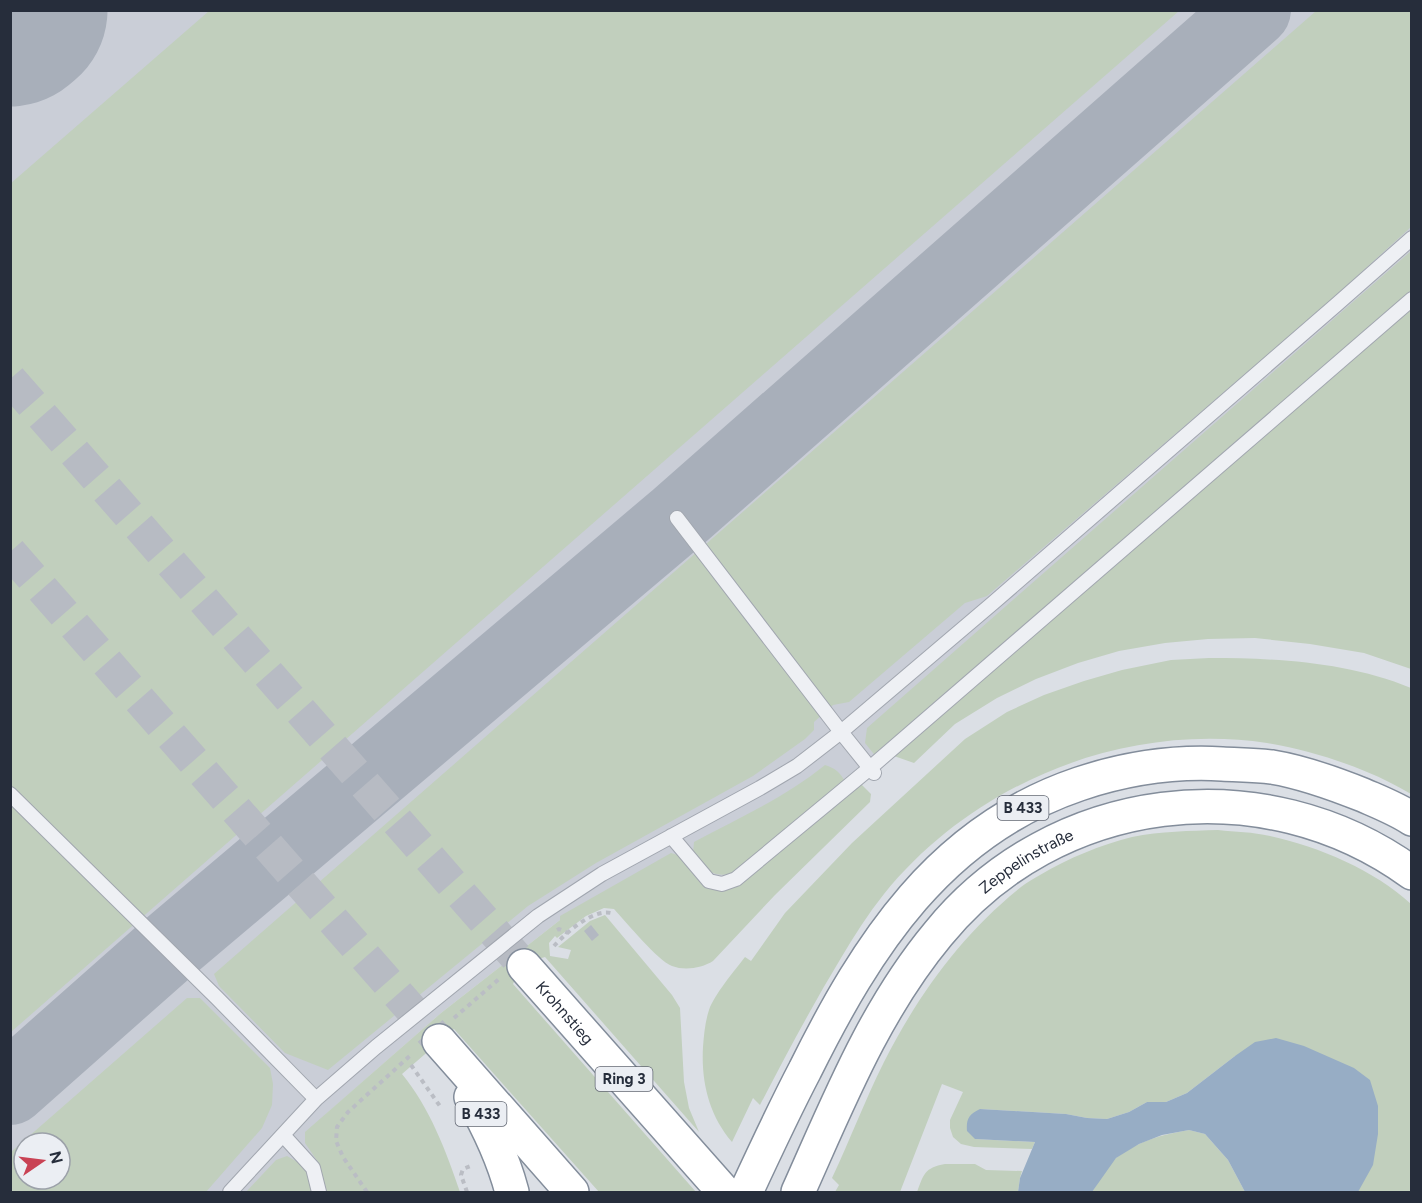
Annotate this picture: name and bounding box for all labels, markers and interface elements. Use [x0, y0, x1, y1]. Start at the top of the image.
road number: B 433 [998, 796, 1048, 820]
street label: Zeppelinstraße [975, 825, 1076, 898]
street label: Krohnstieg [532, 977, 598, 1048]
road number: Ring 3 [596, 1067, 652, 1091]
road number: B 433 [456, 1102, 506, 1126]
north arrow [12, 1131, 72, 1191]
text: N [45, 1149, 67, 1166]

